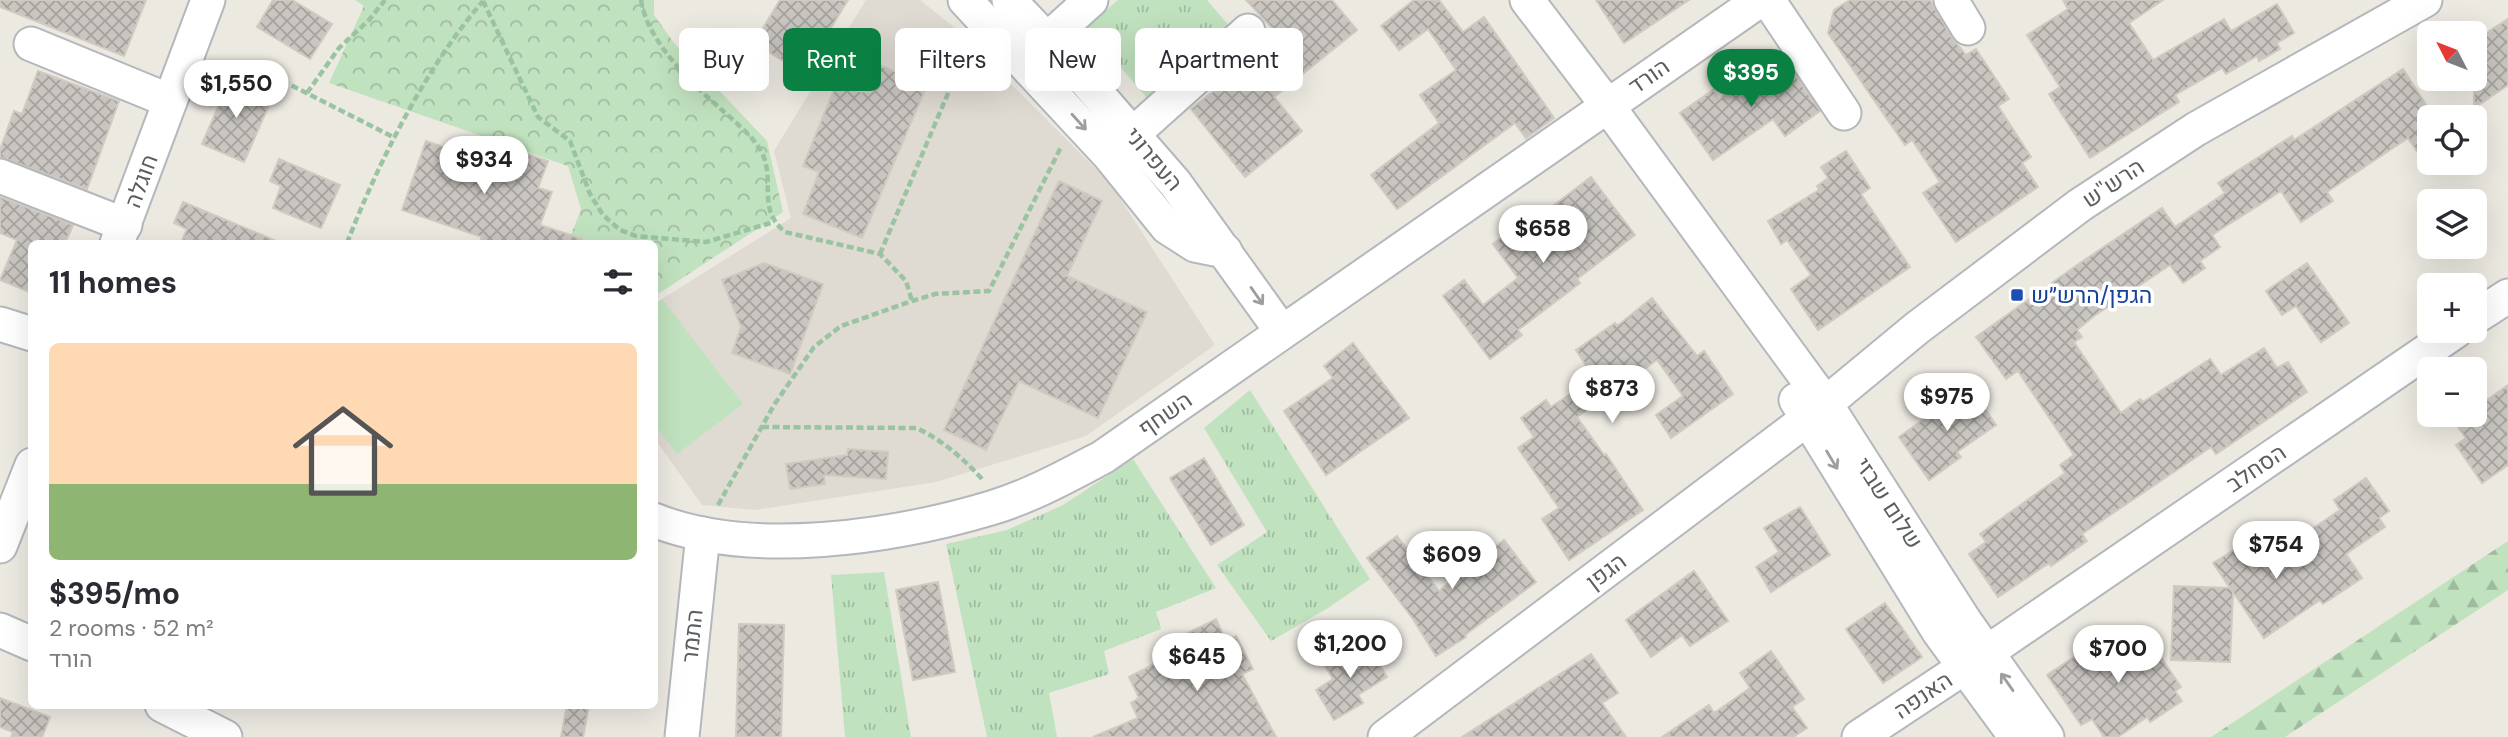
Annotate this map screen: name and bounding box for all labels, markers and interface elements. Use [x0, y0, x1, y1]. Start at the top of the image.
north arrow [2417, 21, 2487, 91]
map controls [2417, 21, 2487, 427]
chip: Buy [679, 28, 769, 91]
chip: Rent [783, 28, 881, 91]
chip: Filters [895, 28, 1011, 91]
chip: New [1025, 28, 1121, 91]
chip: Apartment [1135, 28, 1303, 91]
pin: $395 [1710, 50, 1792, 109]
street label: הורד [1623, 51, 1675, 101]
text: $395 [1723, 57, 1779, 87]
pin: $1,550 [179, 60, 293, 120]
text: $1,550 [200, 68, 272, 98]
button: locate [2417, 105, 2487, 175]
one-way arrow [1070, 113, 1087, 130]
street label: העפרוני [1119, 121, 1189, 197]
pin: $934 [443, 136, 525, 196]
text: $934 [455, 144, 513, 174]
street label: חוגלה [118, 150, 164, 212]
street label: הרש''ש [2076, 151, 2150, 215]
button: layers [2417, 189, 2487, 259]
pin: $658 [1502, 205, 1584, 265]
text: $658 [1515, 213, 1571, 243]
text: 11 homes [49, 263, 177, 302]
icon: filters [599, 263, 637, 301]
button: + [2417, 273, 2487, 343]
place label: הגפן/הרש״ש [2031, 280, 2152, 310]
one-way arrow [1250, 286, 1264, 305]
marker: הגפן/הרש״ש [2009, 287, 2025, 303]
button: − [2417, 357, 2487, 427]
pin: $873 [1571, 366, 1653, 425]
text: $873 [1585, 373, 1639, 403]
pin: $975 [1906, 374, 1988, 433]
text: $975 [1920, 381, 1974, 411]
street label: השחף [1132, 385, 1198, 443]
icon: home [280, 388, 406, 514]
street label: הסחלב [2220, 437, 2292, 499]
one-way arrow [1825, 449, 1839, 469]
street label: שלום שבזי [1848, 452, 1930, 554]
pin: $754 [2235, 522, 2317, 581]
text: $754 [2249, 529, 2303, 559]
pin: $609 [1411, 532, 1493, 591]
text: $609 [1422, 539, 1482, 569]
street label: הגפן [1580, 546, 1632, 596]
text: $395/mo [49, 574, 180, 613]
street label: התמר [674, 608, 710, 664]
text: 2 rooms · 52 m² [49, 613, 214, 643]
pin: $1,200 [1293, 620, 1407, 680]
pin: $700 [2077, 626, 2159, 685]
text: $1,200 [1313, 628, 1387, 658]
text: $700 [2089, 633, 2147, 663]
pin: $645 [1156, 634, 1238, 693]
text: $645 [1168, 641, 1226, 671]
text: הורד [49, 644, 93, 674]
street label: האנפה [1888, 665, 1958, 725]
one-way arrow [1999, 673, 2014, 692]

